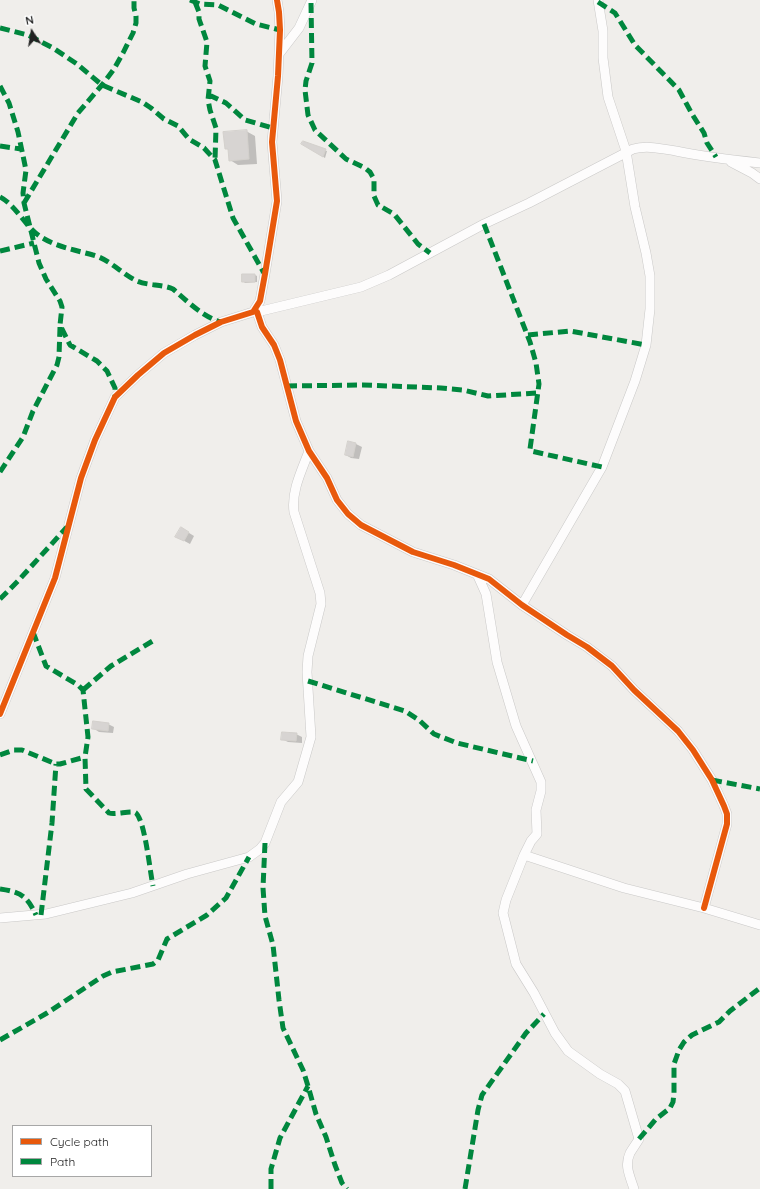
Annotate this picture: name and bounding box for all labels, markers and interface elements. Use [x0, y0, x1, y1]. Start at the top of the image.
north arrow [12, 12, 52, 52]
text: N [24, 13, 35, 28]
legend [12, 1125, 152, 1177]
text: Cycle path [50, 1134, 109, 1149]
text: Path [50, 1154, 75, 1169]

